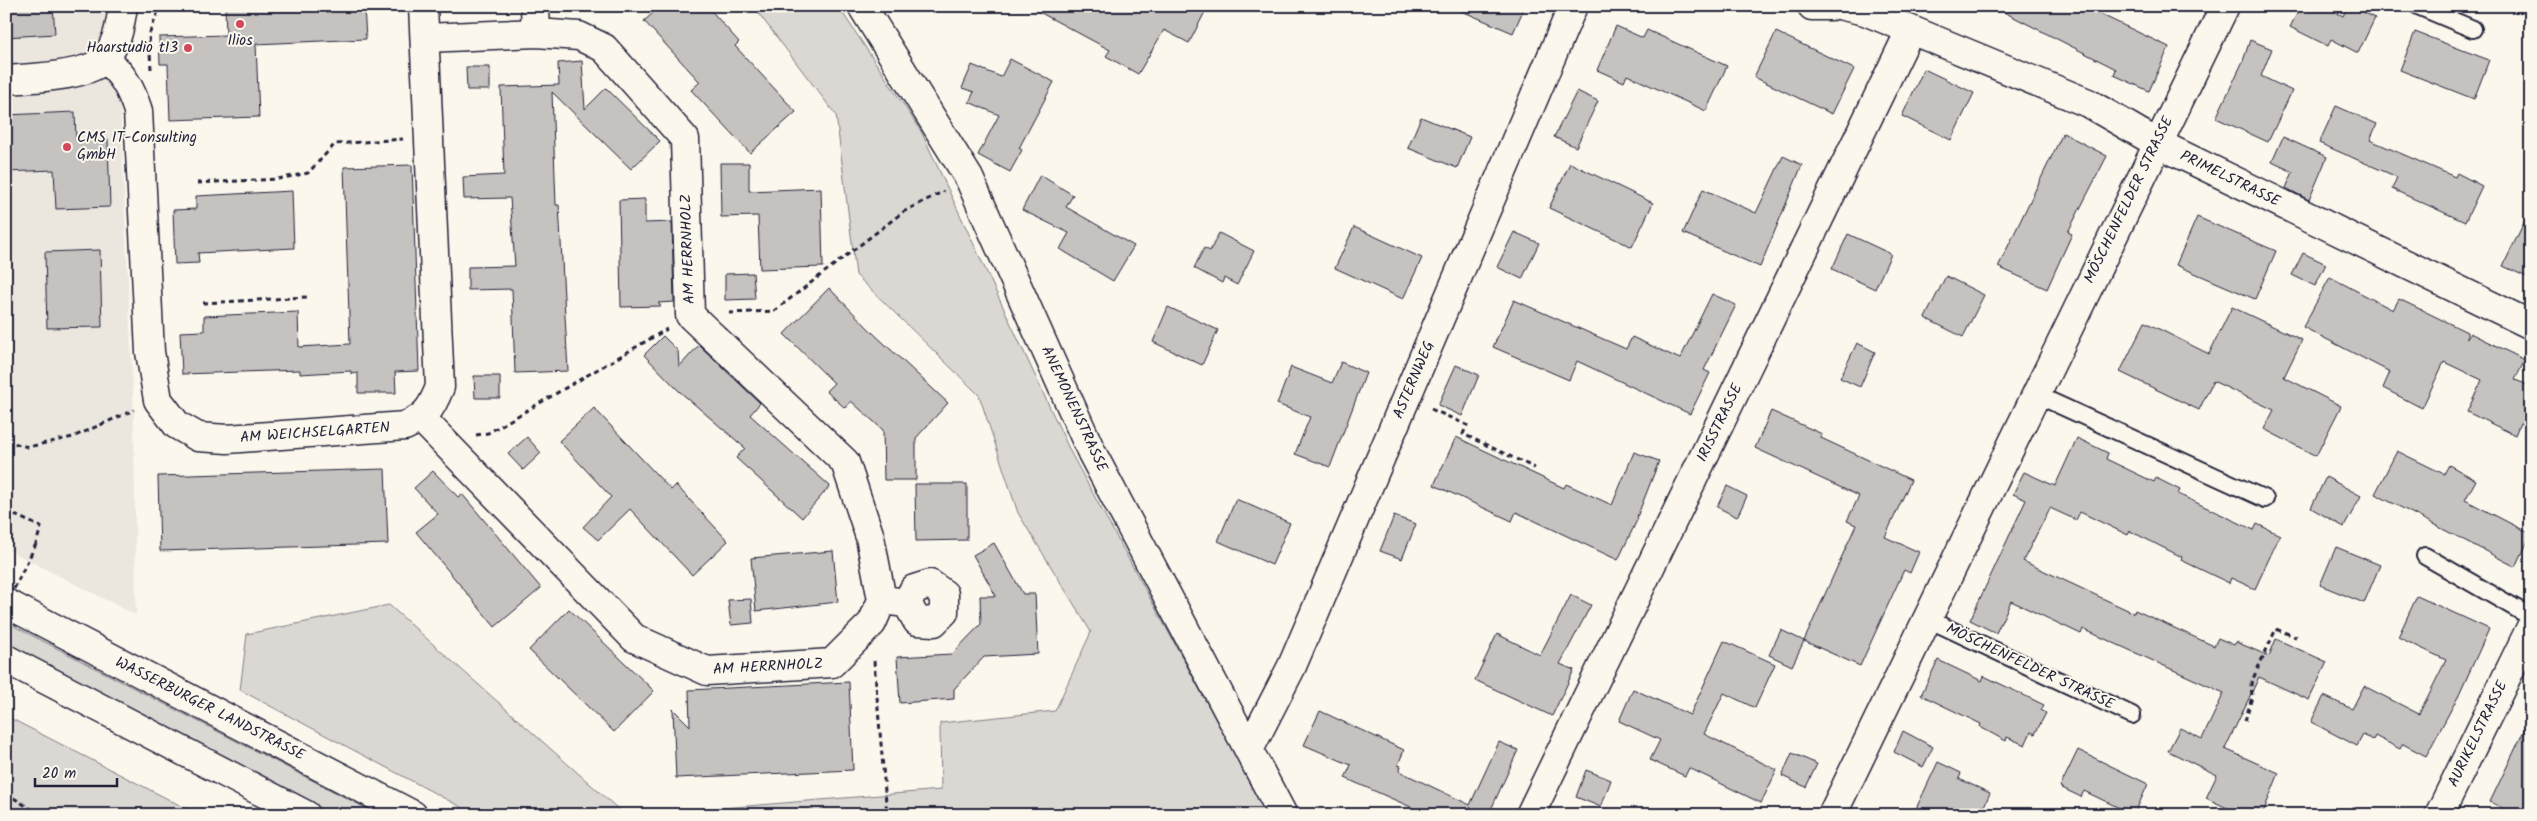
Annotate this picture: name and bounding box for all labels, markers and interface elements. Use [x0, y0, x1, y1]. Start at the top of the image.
marker: Ilios [234, 18, 246, 30]
place label: Ilios [227, 29, 253, 53]
place label: Haarstudio t13 [87, 36, 178, 60]
marker: Haarstudio t13 [182, 42, 194, 54]
street label: MÖSCHENFELDER STRASSE [2078, 111, 2181, 288]
place label: CMS IT-Consulting GmbH [77, 126, 197, 167]
marker: CMS IT-Consulting GmbH [61, 141, 73, 153]
street label: PRIMELSTRASSE [2176, 144, 2285, 214]
street label: AM HERRNHOLZ [674, 194, 702, 304]
street label: ASTERNWEG [1387, 337, 1441, 423]
street label: ANEMONENSTRASSE [1034, 342, 1114, 477]
street label: IRISSTRASSE [1691, 379, 1750, 466]
street label: AM WEICHSELGARTEN [239, 416, 391, 450]
street label: MÖSCHENFELDER STRASSE [1942, 617, 2119, 717]
street label: WASSERBURGER LANDSTRASSE [111, 651, 310, 768]
street label: AM HERRNHOLZ [712, 652, 824, 682]
street label: AURIKELSTRASSE [2442, 676, 2515, 791]
scale bar [35, 756, 118, 788]
text: 20 m [42, 762, 76, 786]

